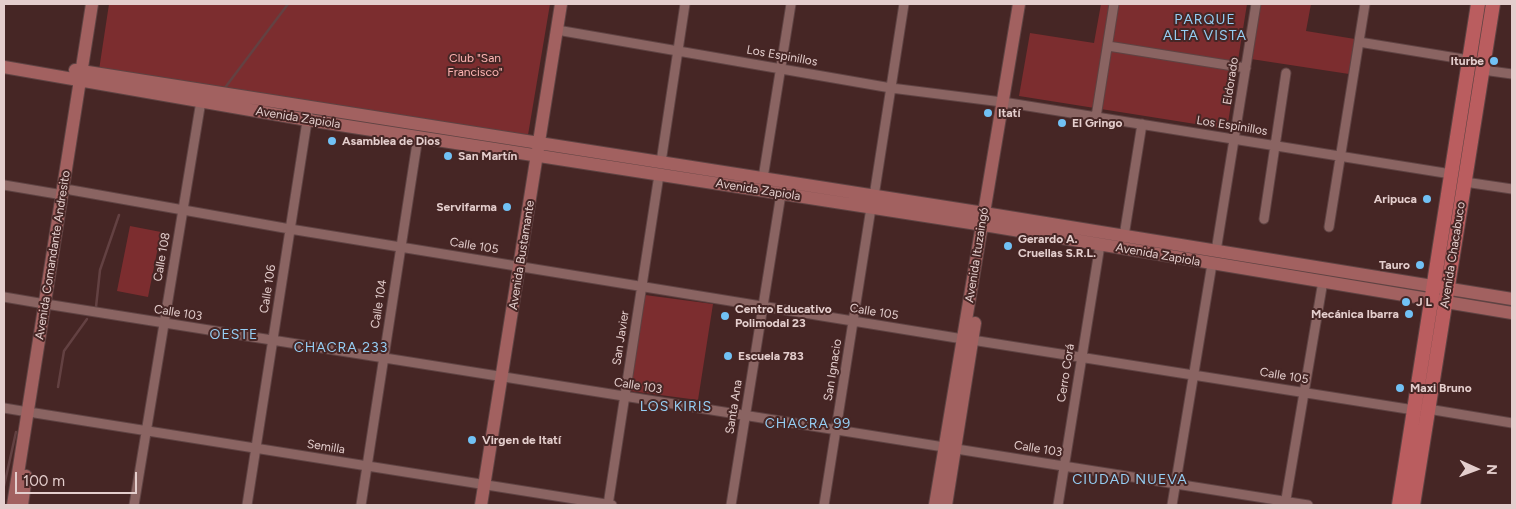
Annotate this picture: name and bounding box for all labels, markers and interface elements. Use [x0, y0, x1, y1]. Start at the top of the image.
district label: PARQUE ALTA VISTA [1162, 12, 1248, 44]
street label: Los Espinillos [745, 43, 819, 69]
park label: Club "San Francisco" [447, 51, 503, 79]
place label: Iturbe [1451, 54, 1484, 68]
marker: Iturbe [1488, 55, 1500, 67]
street label: Eldorado [1220, 56, 1242, 106]
street label: Avenida Zapiola [255, 104, 341, 132]
place label: Itatí [998, 106, 1021, 120]
marker: Itatí [982, 107, 994, 119]
street label: Los Espinillos [1195, 113, 1269, 139]
place label: El Gringo [1072, 116, 1122, 130]
marker: El Gringo [1056, 117, 1068, 129]
place label: Asamblea de Dios [342, 134, 440, 148]
marker: Asamblea de Dios [326, 135, 338, 147]
place label: San Martín [458, 149, 517, 163]
marker: San Martín [442, 150, 454, 162]
street label: Avenida Comandante Andresito [33, 169, 73, 341]
street label: Avenida Zapiola [715, 176, 801, 204]
place label: Aripuca [1374, 192, 1417, 206]
marker: Aripuca [1421, 193, 1433, 205]
street label: Avenida Bustamante [506, 199, 538, 311]
place label: Servifarma [436, 200, 497, 214]
marker: Servifarma [501, 201, 513, 213]
street label: Avenida Chacabuco [1437, 201, 1469, 309]
street label: Avenida Ituzaingó [962, 206, 992, 304]
street label: Calle 108 [151, 231, 173, 283]
place label: Gerardo A. Cruellas S.R.L. [1018, 232, 1096, 260]
street label: Calle 105 [449, 235, 499, 257]
marker: Gerardo A. Cruellas S.R.L. [1002, 240, 1014, 252]
street label: Avenida Zapiola [1115, 240, 1201, 270]
place label: Tauro [1379, 258, 1410, 272]
marker: Tauro [1414, 259, 1426, 271]
street label: Calle 106 [257, 264, 279, 314]
street label: Calle 104 [368, 278, 390, 330]
place label: J L [1416, 295, 1432, 309]
marker: J L [1400, 296, 1412, 308]
street label: Calle 105 [849, 301, 899, 323]
street label: Calle 103 [153, 302, 203, 324]
place label: Centro Educativo Polimodal 23 [735, 302, 832, 330]
place label: Mecánica Ibarra [1311, 307, 1399, 321]
marker: Mecánica Ibarra [1403, 308, 1415, 320]
street label: San Javier [610, 310, 632, 366]
marker: Centro Educativo Polimodal 23 [719, 310, 731, 322]
district label: OESTE [209, 327, 259, 343]
street label: San Ignacio [821, 338, 845, 402]
district label: CHACRA 233 [292, 340, 390, 356]
street label: Cerro Corá [1054, 343, 1078, 403]
place label: Escuela 783 [738, 349, 804, 363]
marker: Escuela 783 [722, 350, 734, 362]
street label: Calle 105 [1259, 365, 1309, 387]
street label: Calle 103 [613, 375, 663, 397]
street label: Santa Ana [723, 379, 745, 435]
place label: Maxi Bruno [1410, 381, 1472, 395]
marker: Maxi Bruno [1394, 382, 1406, 394]
district label: LOS KIRIS [639, 399, 713, 415]
district label: CHACRA 99 [764, 416, 852, 432]
place label: Virgen de Itatí [482, 433, 561, 447]
marker: Virgen de Itatí [466, 434, 478, 446]
street label: Semilla [306, 437, 346, 457]
street label: Calle 103 [1013, 438, 1063, 460]
north arrow [1451, 444, 1501, 494]
scale bar [18, 462, 140, 494]
text: N [1483, 464, 1500, 475]
text: 100 m [23, 472, 65, 490]
district label: CIUDAD NUEVA [1071, 472, 1189, 488]

